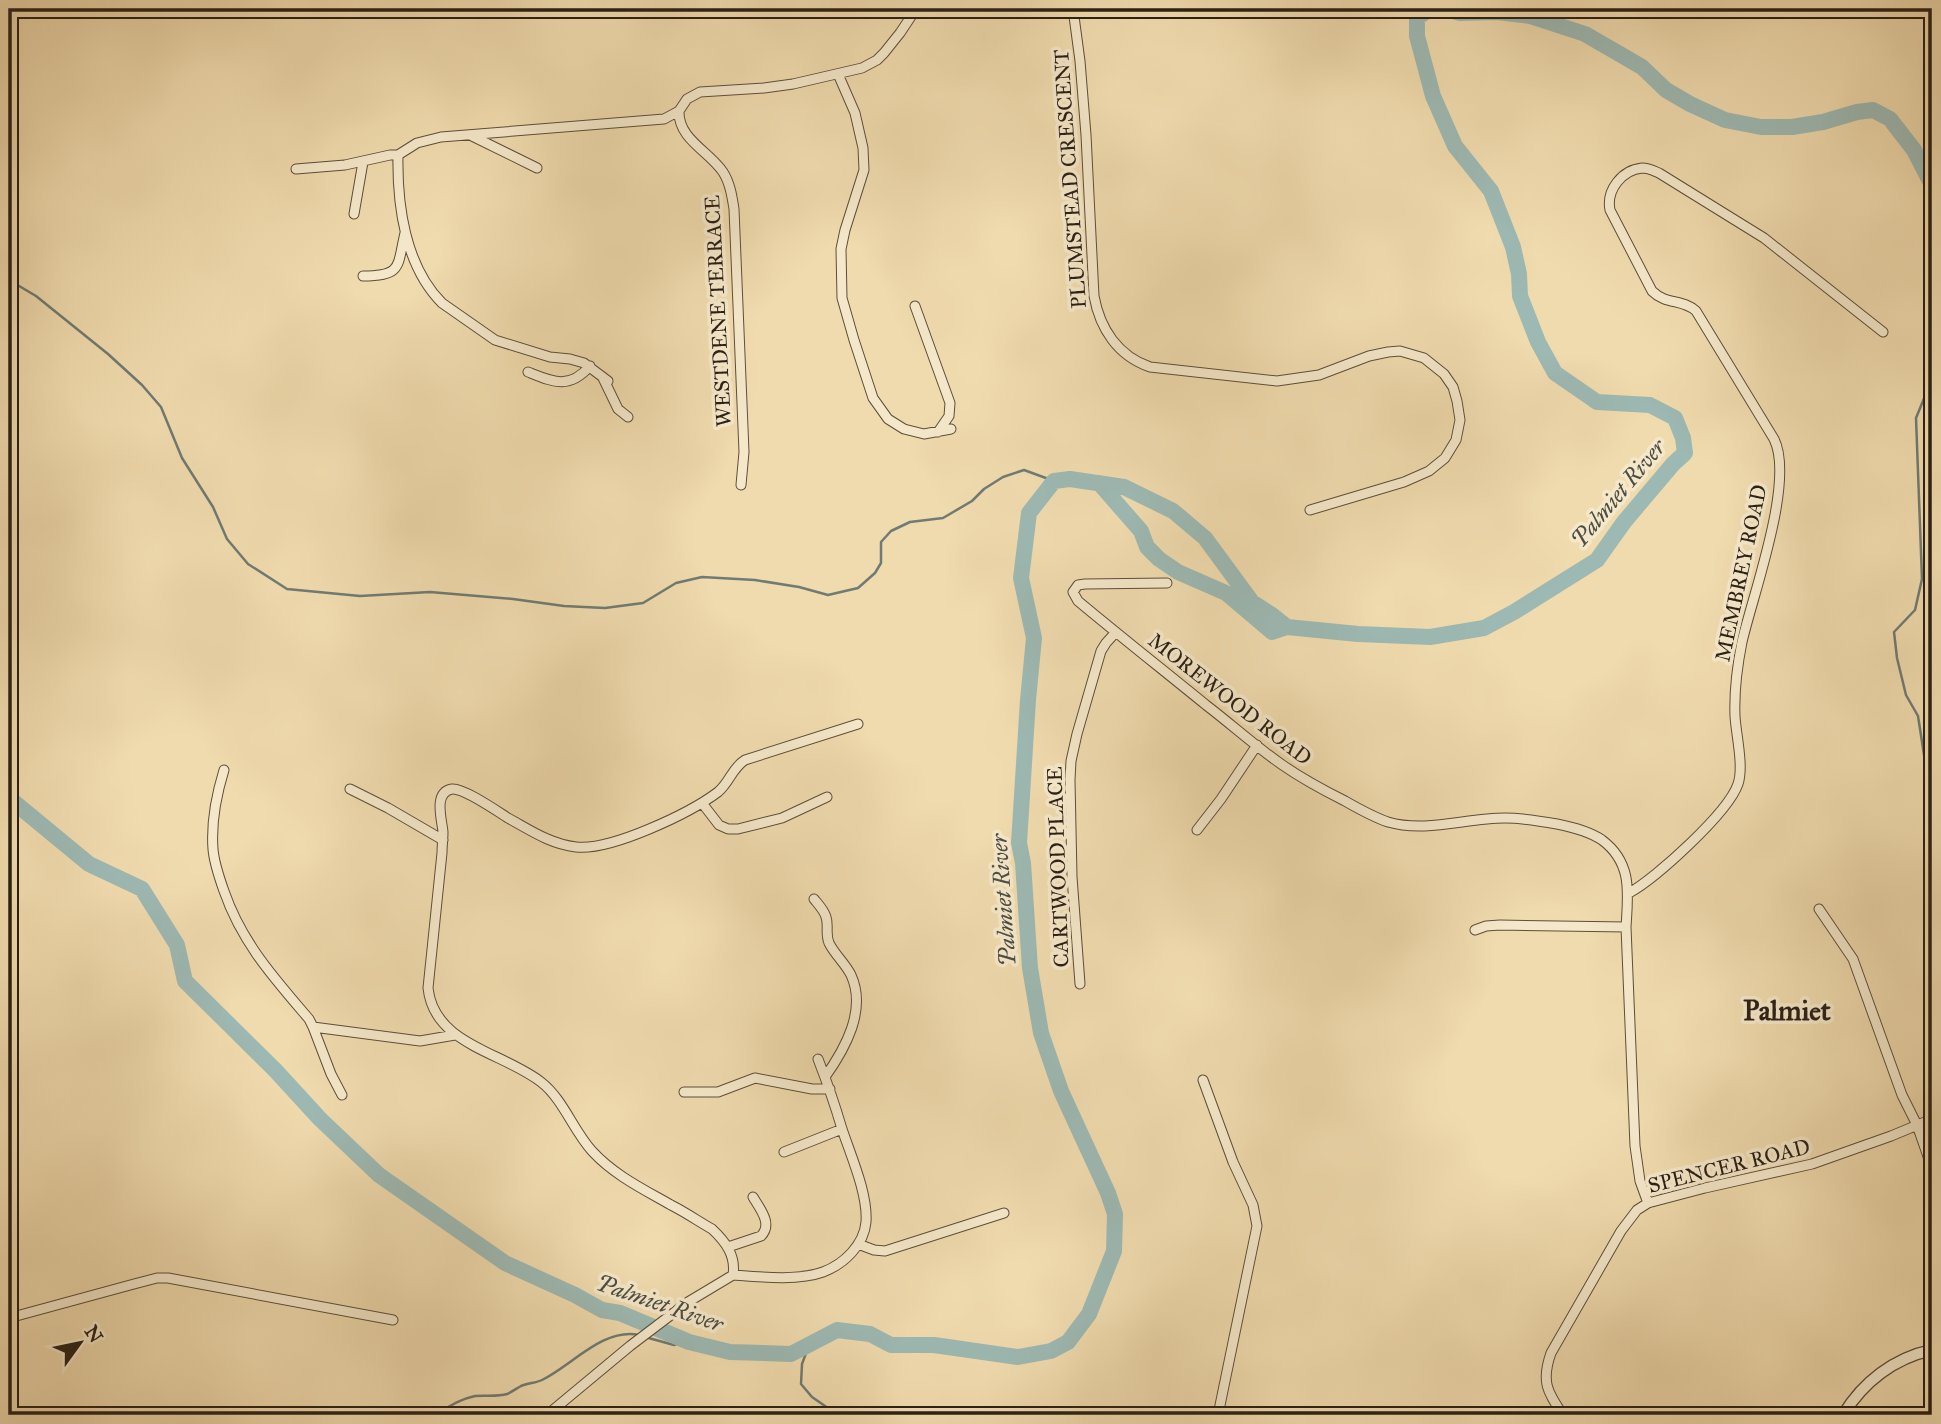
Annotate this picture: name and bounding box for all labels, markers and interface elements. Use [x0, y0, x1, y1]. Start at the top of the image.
street label: PLUMSTEAD CRESCENT [1048, 48, 1092, 310]
street label: WESTDENE TERRACE [699, 194, 737, 428]
water label: Palmiet River [1565, 432, 1672, 553]
street label: MEMBREY ROAD [1710, 482, 1772, 664]
street label: MOREWOOD ROAD [1143, 627, 1317, 771]
street label: CARTWOOD PLACE [1041, 766, 1075, 968]
water label: Palmiet River [984, 832, 1022, 967]
district label: Palmiet [1743, 993, 1831, 1028]
street label: SPENCER ROAD [1645, 1133, 1813, 1199]
water label: Palmiet River [593, 1268, 728, 1338]
north arrow [46, 1308, 116, 1378]
text: N [80, 1321, 108, 1347]

